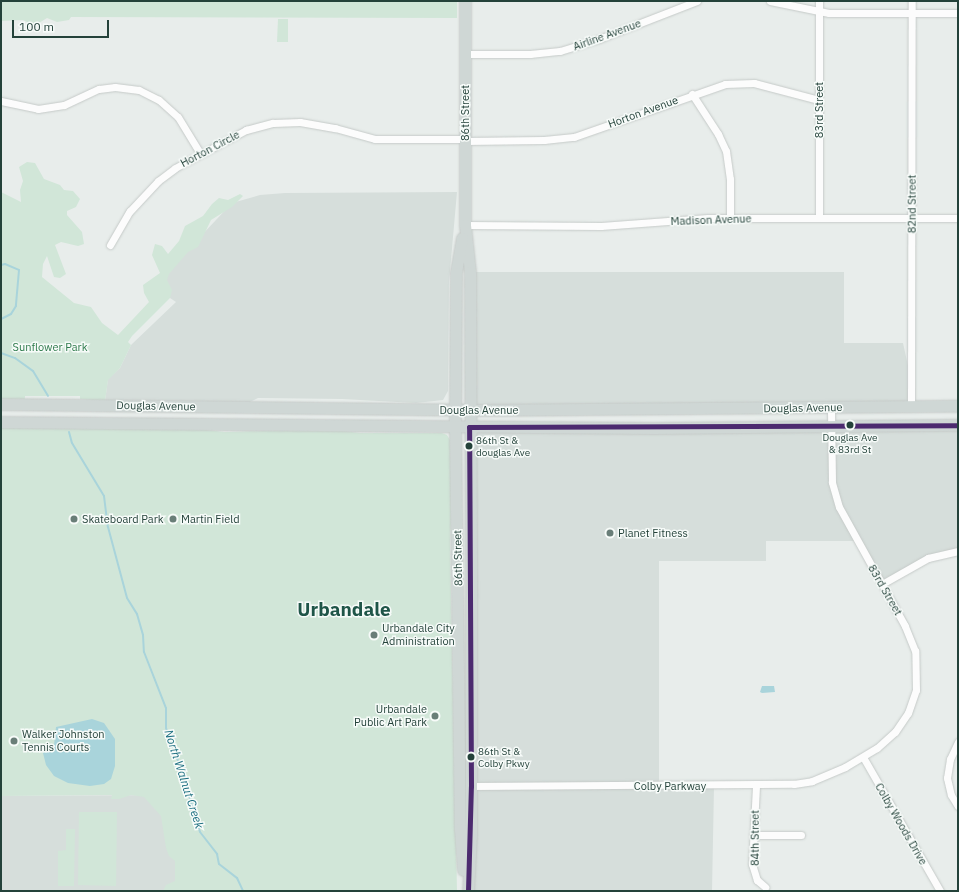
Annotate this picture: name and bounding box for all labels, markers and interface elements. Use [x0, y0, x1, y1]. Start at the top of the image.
scale bar [14, 12, 111, 38]
street label: Airline Avenue [571, 17, 643, 53]
text: 100 m [19, 19, 54, 34]
street label: 83rd Street [812, 82, 826, 138]
street label: 86th Street [458, 85, 472, 141]
street label: Horton Avenue [606, 93, 680, 131]
street label: Horton Circle [178, 128, 242, 170]
street label: 82nd Street [905, 175, 919, 233]
street label: Madison Avenue [670, 212, 752, 228]
park label: Sunflower Park [13, 340, 87, 354]
street label: Douglas Avenue [116, 399, 196, 413]
street label: Douglas Avenue [763, 401, 843, 415]
street label: Douglas Avenue [439, 403, 519, 417]
marker: Douglas Ave & 83rd St [845, 420, 855, 430]
place label: Douglas Ave & 83rd St [822, 431, 878, 454]
place label: 86th St & douglas Ave [476, 434, 530, 458]
marker: 86th St & douglas Ave [464, 441, 474, 451]
place label: Skateboard Park [82, 512, 163, 526]
place label: Martin Field [181, 512, 240, 526]
marker: Skateboard Park [69, 514, 79, 524]
marker: Martin Field [168, 514, 178, 524]
place label: Planet Fitness [618, 526, 688, 540]
marker: Planet Fitness [605, 528, 615, 538]
street label: 86th Street [451, 530, 465, 586]
street label: 83rd Street [865, 562, 905, 618]
district label: Urbandale [297, 599, 391, 621]
place label: Urbandale City Administration [382, 622, 455, 648]
marker: Urbandale City Administration [369, 630, 379, 640]
place label: Urbandale Public Art Park [354, 703, 427, 729]
marker: Urbandale Public Art Park [430, 711, 440, 721]
place label: Walker Johnston Tennis Courts [22, 728, 105, 754]
water label: North Walnut Creek [161, 728, 207, 830]
marker: Walker Johnston Tennis Courts [9, 736, 19, 746]
place label: 86th St & Colby Pkwy [478, 745, 530, 768]
marker: 86th St & Colby Pkwy [466, 752, 476, 762]
street label: Colby Parkway [634, 779, 706, 793]
street label: Colby Woods Drive [872, 781, 930, 867]
street label: 84th Street [748, 810, 762, 866]

